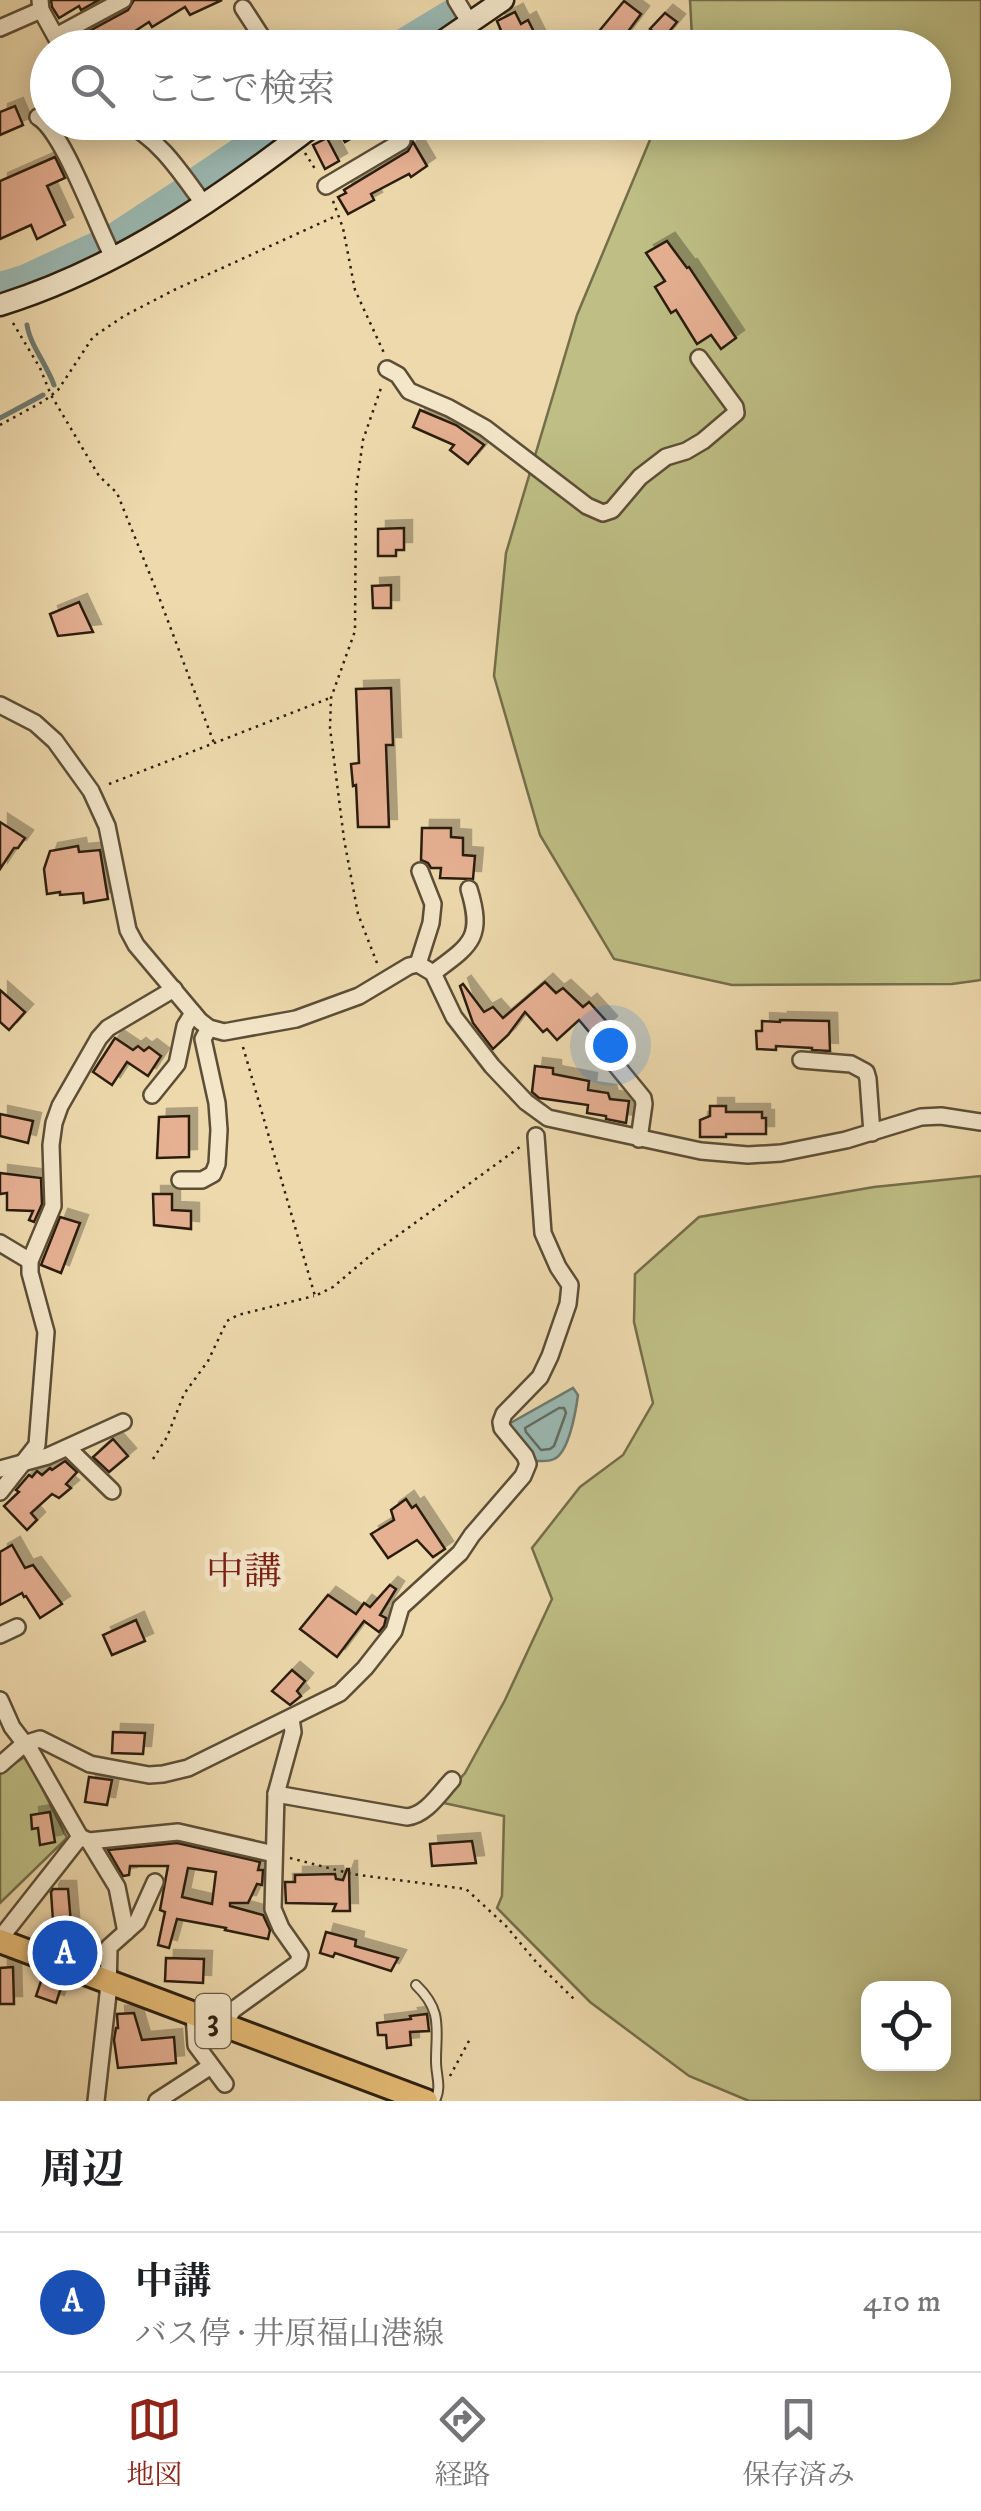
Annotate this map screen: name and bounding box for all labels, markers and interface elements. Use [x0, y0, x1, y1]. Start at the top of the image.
search box [30, 30, 951, 140]
icon: search [65, 58, 120, 113]
text: ここで検索 [145, 66, 335, 114]
your location [585, 1020, 636, 1071]
district label: 中講 [206, 1549, 282, 1597]
pin: A [32, 1916, 98, 1990]
map controls [861, 1981, 951, 2071]
button: locate [861, 1981, 951, 2071]
road number: 3 [196, 1994, 230, 2048]
text: 周辺 [40, 2145, 124, 2197]
text: 中講 [135, 2259, 211, 2307]
text: A [62, 2282, 83, 2322]
text: 410 m [863, 2282, 941, 2322]
text: バス停 · 井原福山港線 [135, 2315, 444, 2355]
tab: 地図 [126, 2392, 182, 2493]
tab: 経路 [434, 2392, 491, 2493]
tab: 保存済み [743, 2392, 855, 2493]

